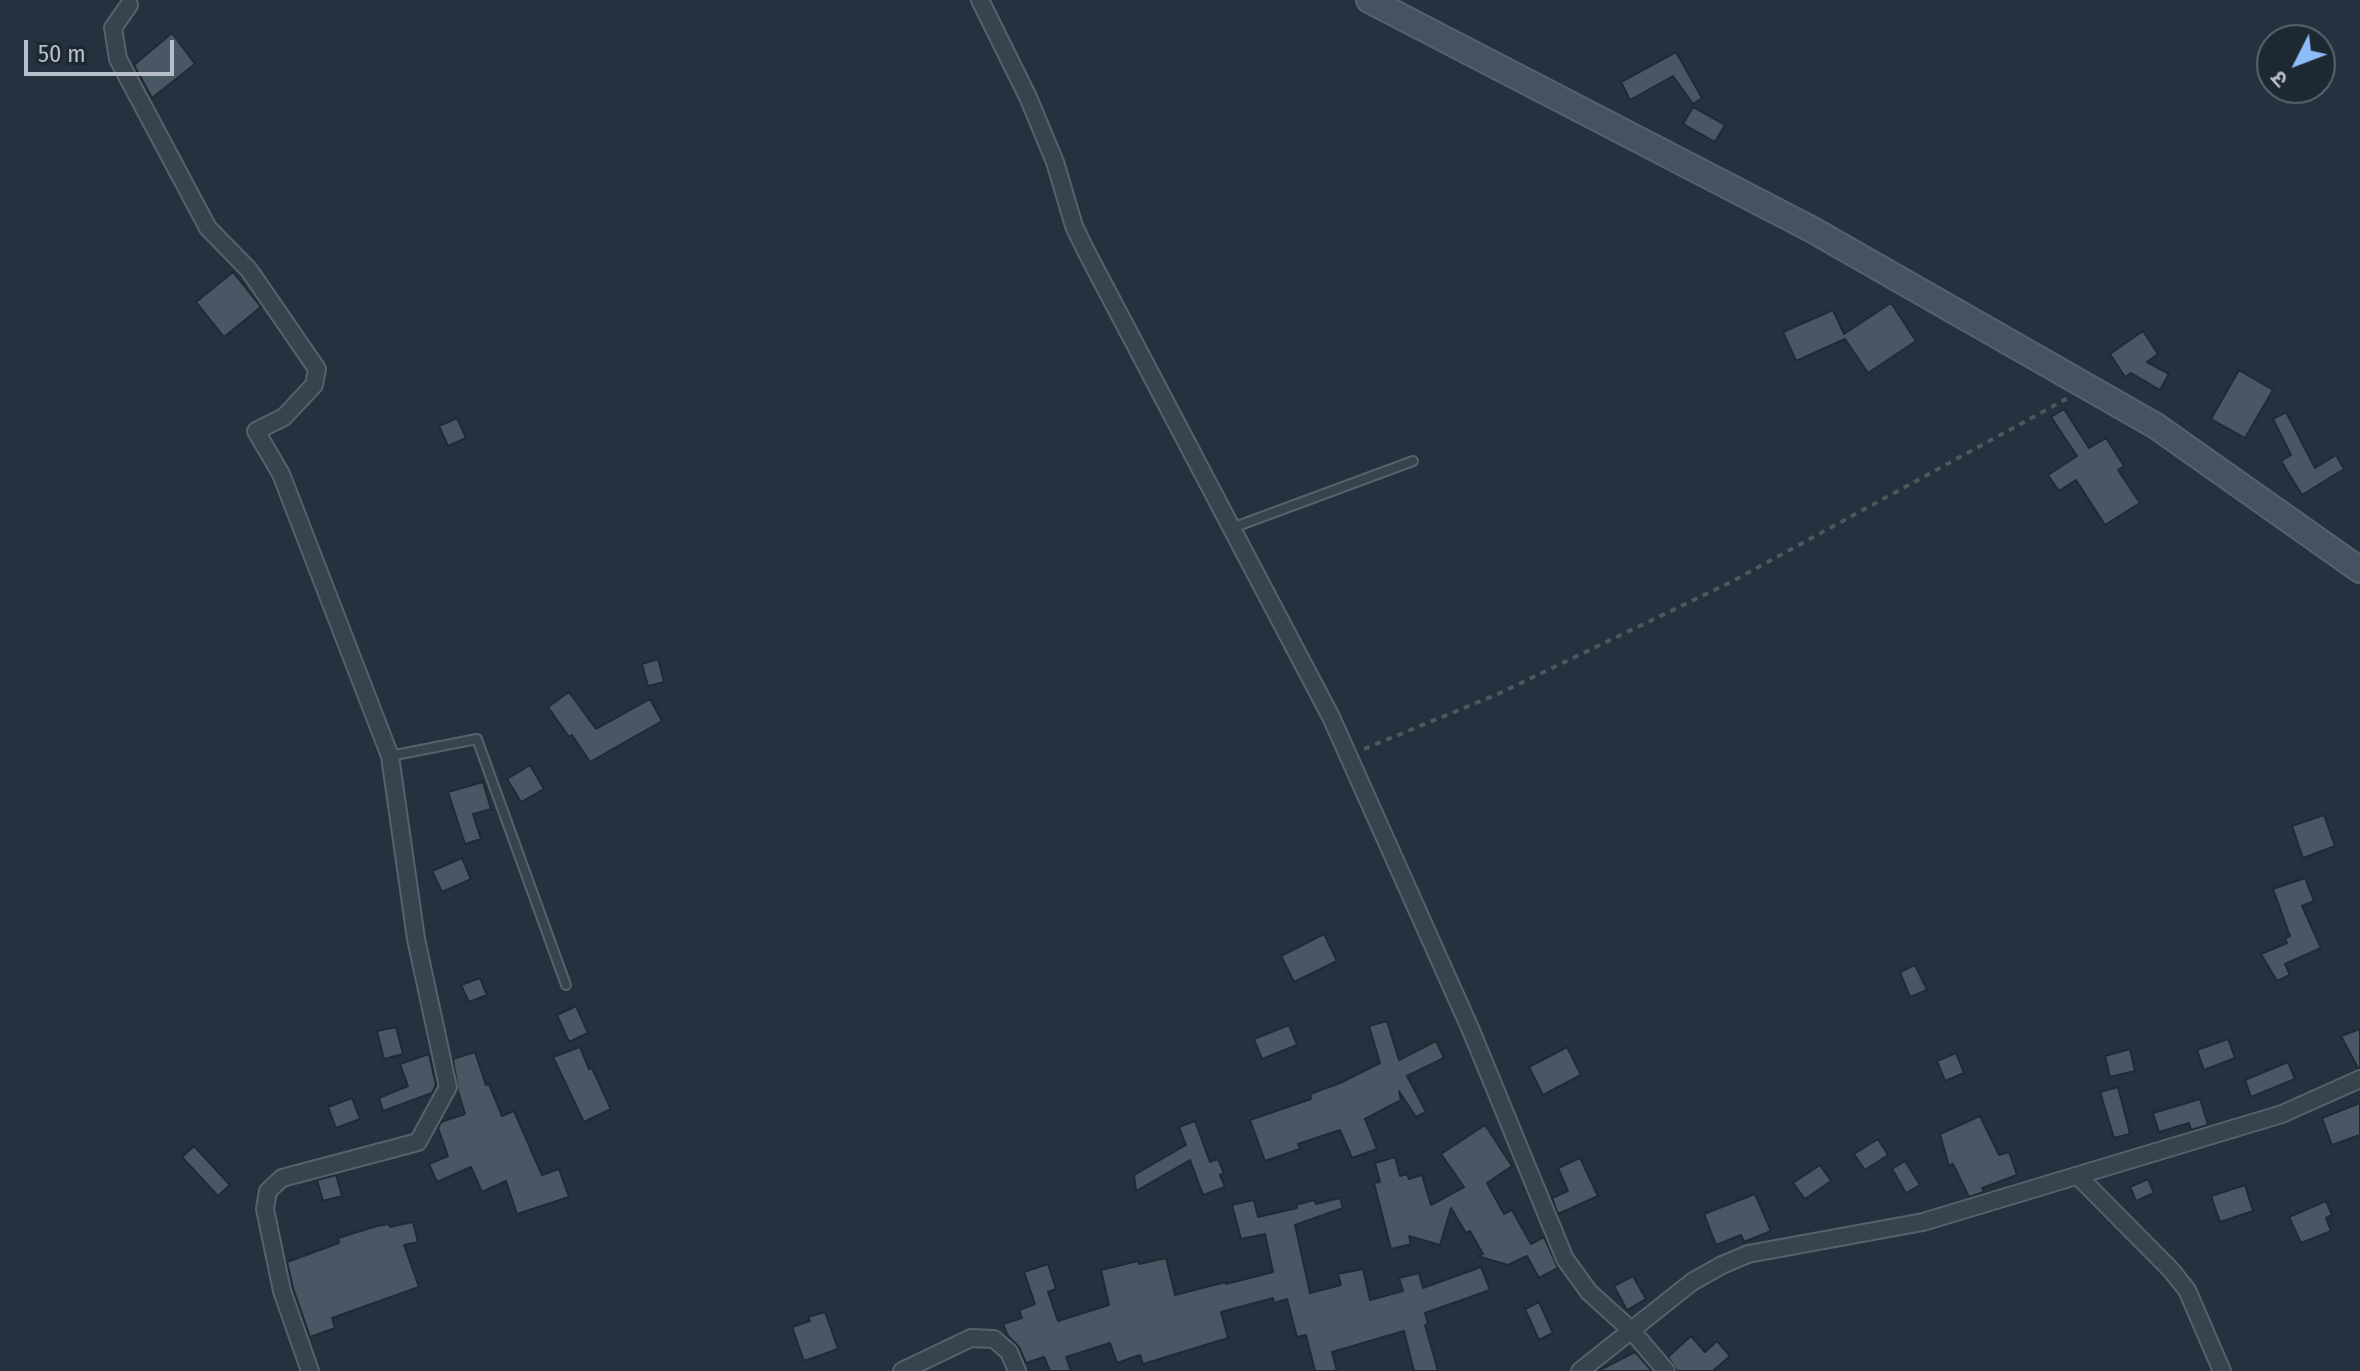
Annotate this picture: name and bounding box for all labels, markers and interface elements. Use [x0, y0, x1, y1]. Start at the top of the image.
scale bar [28, 24, 178, 74]
north arrow [2256, 24, 2336, 104]
text: 50 m [38, 40, 86, 68]
text: उ [2265, 65, 2294, 93]

